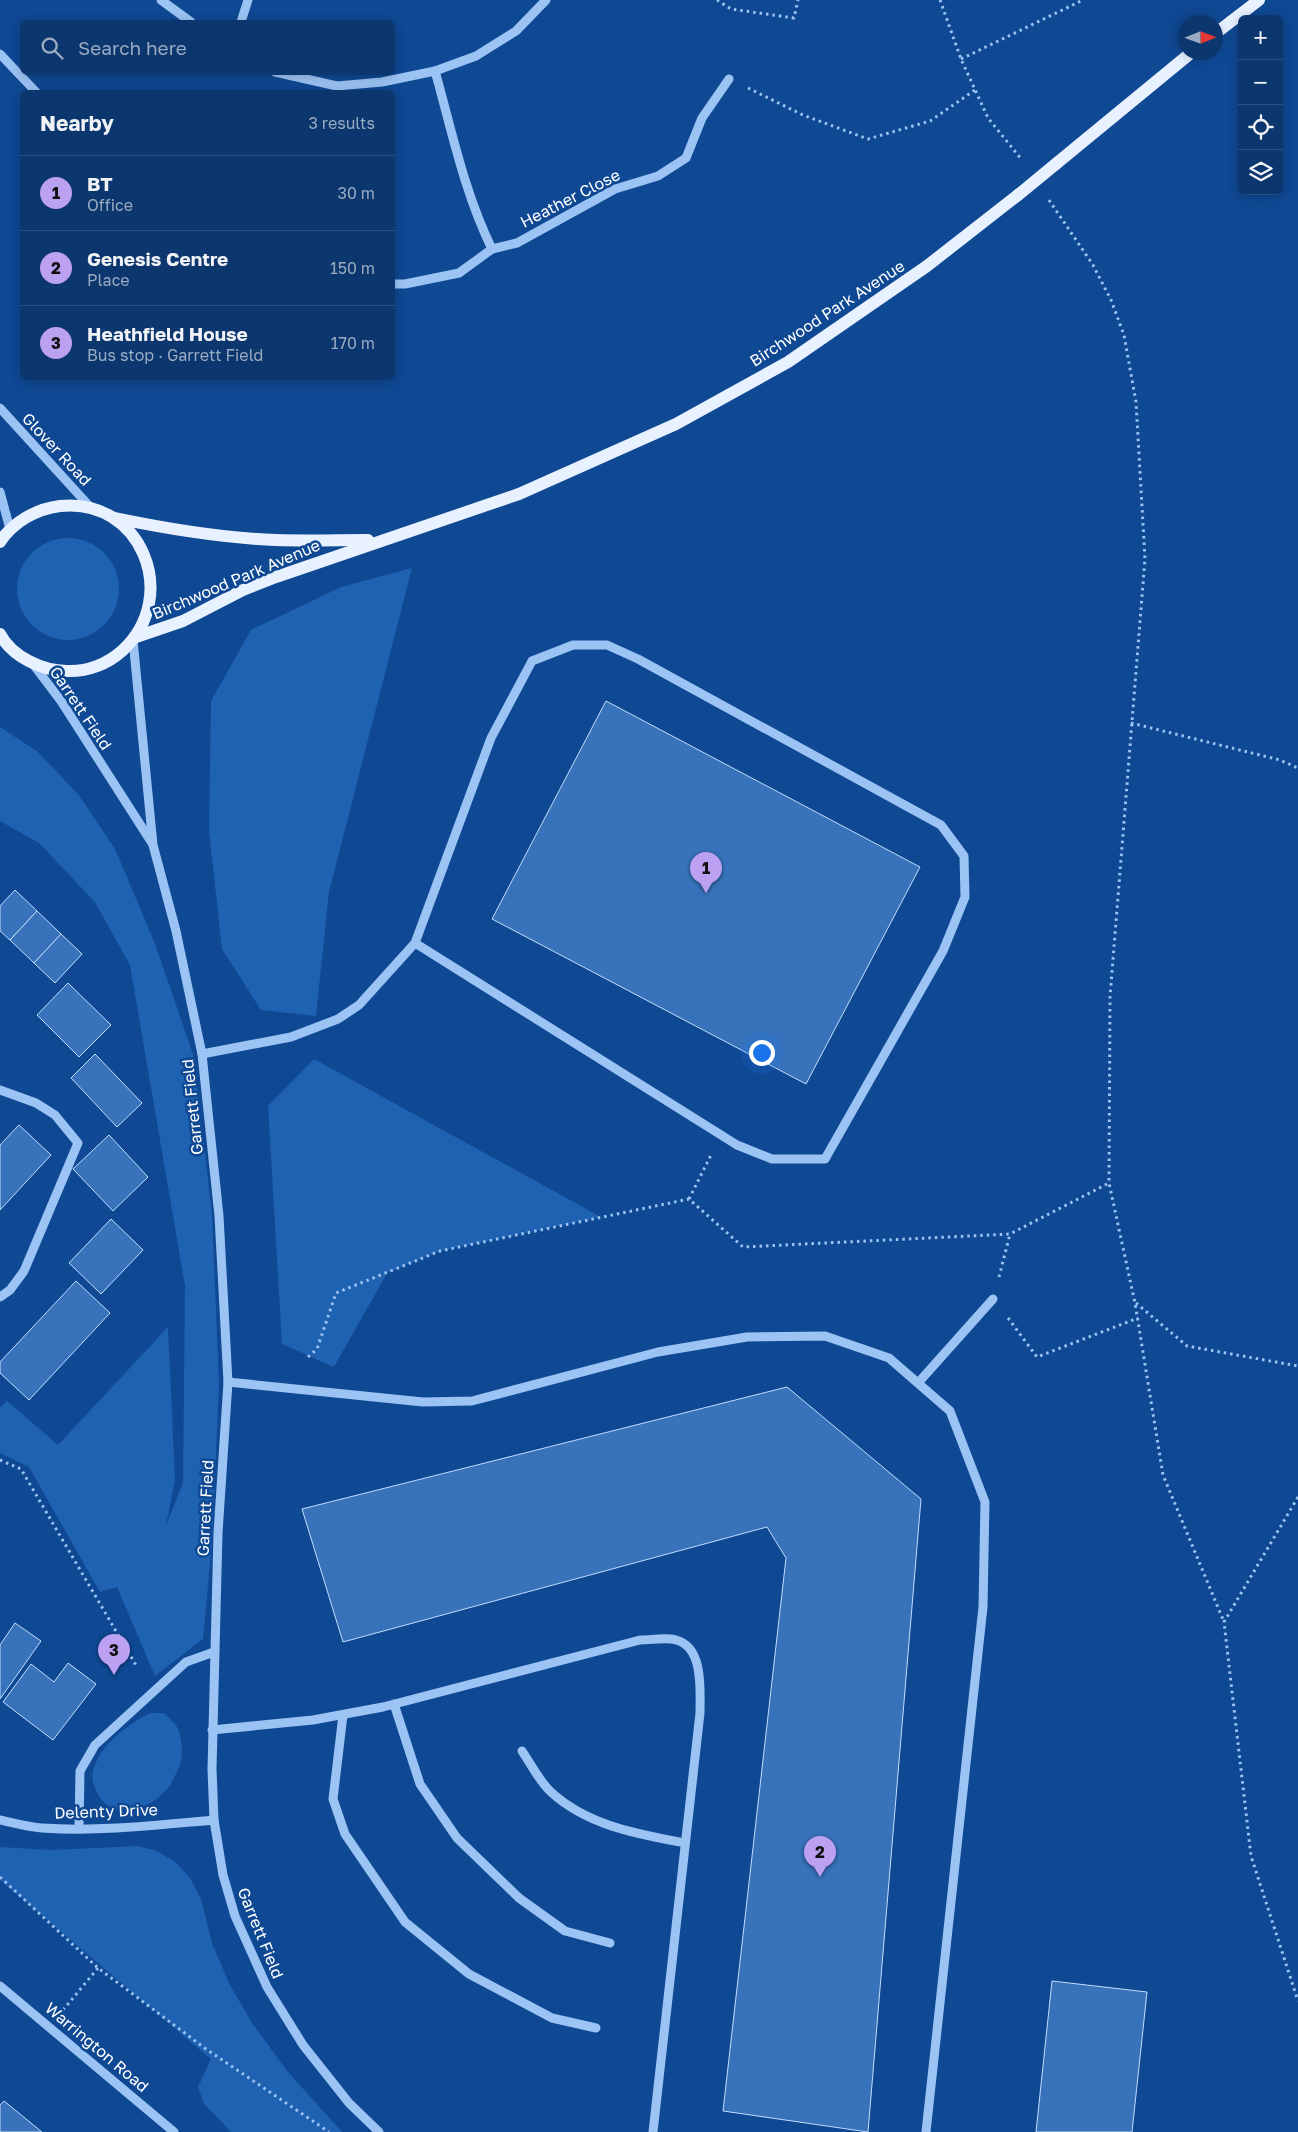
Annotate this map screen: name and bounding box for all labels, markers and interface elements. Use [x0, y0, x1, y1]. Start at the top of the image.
north arrow [1178, 15, 1223, 60]
map controls [1238, 15, 1283, 195]
button: + [1238, 15, 1283, 60]
search box [20, 20, 395, 75]
icon: search [38, 34, 66, 62]
text: Search here [78, 36, 187, 59]
button: − [1238, 60, 1283, 105]
button: locate [1238, 105, 1283, 150]
text: Nearby [40, 110, 114, 136]
text: 3 results [308, 113, 375, 133]
button: layers [1238, 150, 1283, 195]
street label: Heather Close [517, 164, 623, 232]
text: BT [87, 172, 113, 195]
text: 1 [52, 183, 60, 203]
text: 30 m [338, 183, 375, 203]
text: Office [87, 195, 133, 215]
text: Genesis Centre [87, 247, 228, 270]
street label: Birchwood Park Avenue [746, 255, 908, 371]
text: 2 [51, 258, 61, 278]
text: 150 m [330, 258, 375, 278]
text: Place [87, 270, 130, 290]
text: Heathfield House [87, 322, 248, 345]
text: 3 [51, 333, 61, 353]
text: 170 m [331, 333, 375, 353]
text: Bus stop · Garrett Field [87, 345, 263, 365]
street label: Glover Road [18, 408, 96, 490]
street label: Birchwood Park Avenue [149, 535, 323, 623]
street label: Garrett Field [46, 662, 116, 754]
pin: 1 [690, 852, 722, 893]
your location [749, 1040, 775, 1066]
street label: Garrett Field [177, 1058, 207, 1156]
street label: Garrett Field [192, 1459, 218, 1557]
pin: 3 [98, 1634, 130, 1675]
street label: Delenty Drive [54, 1799, 158, 1823]
pin: 2 [804, 1836, 836, 1877]
street label: Garrett Field [234, 1885, 288, 1981]
street label: Warrington Road [41, 1998, 153, 2096]

